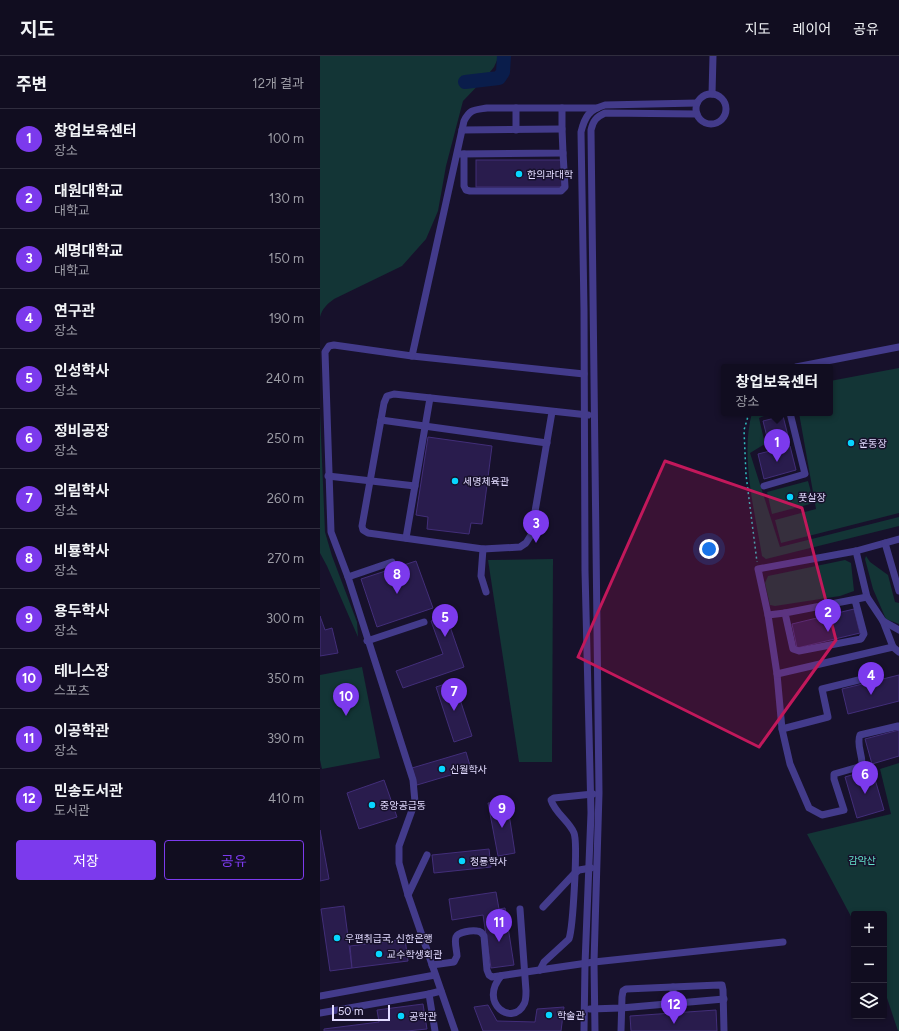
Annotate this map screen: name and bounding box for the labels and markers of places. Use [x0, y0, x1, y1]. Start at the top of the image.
place label: 한의과대학 [527, 168, 574, 181]
marker: 한의과대학 [514, 169, 524, 179]
pin: 1 [764, 429, 790, 462]
place label: 운동장 [859, 437, 887, 450]
marker: 운동장 [846, 438, 856, 448]
place label: 세명체육관 [463, 475, 510, 488]
marker: 세명체육관 [450, 476, 460, 486]
place label: 풋살장 [798, 491, 826, 504]
marker: 풋살장 [785, 492, 795, 502]
pin: 3 [523, 510, 549, 543]
pin: 8 [384, 561, 410, 594]
pin: 2 [815, 599, 841, 632]
pin: 5 [432, 604, 458, 637]
pin: 4 [858, 662, 884, 695]
pin: 7 [441, 678, 467, 711]
pin: 10 [333, 683, 359, 716]
pin: 6 [852, 761, 878, 794]
place label: 신월학사 [450, 763, 488, 776]
marker: 신월학사 [437, 764, 447, 774]
pin: 9 [489, 795, 515, 828]
place label: 중앙공급동 [380, 799, 426, 812]
marker: 중앙공급동 [367, 800, 377, 810]
place label: 청룡학사 [470, 855, 508, 868]
marker: 청룡학사 [457, 856, 467, 866]
pin: 11 [486, 909, 512, 942]
place label: 우편취급국, 신한은행 [345, 932, 433, 945]
marker: 우편취급국, 신한은행 [332, 933, 342, 943]
place label: 교수학생회관 [387, 948, 443, 961]
marker: 교수학생회관 [374, 949, 384, 959]
pin: 12 [661, 991, 687, 1024]
place label: 학술관 [557, 1009, 585, 1022]
place label: 공학관 [409, 1010, 437, 1023]
marker: 학술관 [544, 1010, 554, 1020]
marker: 공학관 [396, 1011, 406, 1021]

